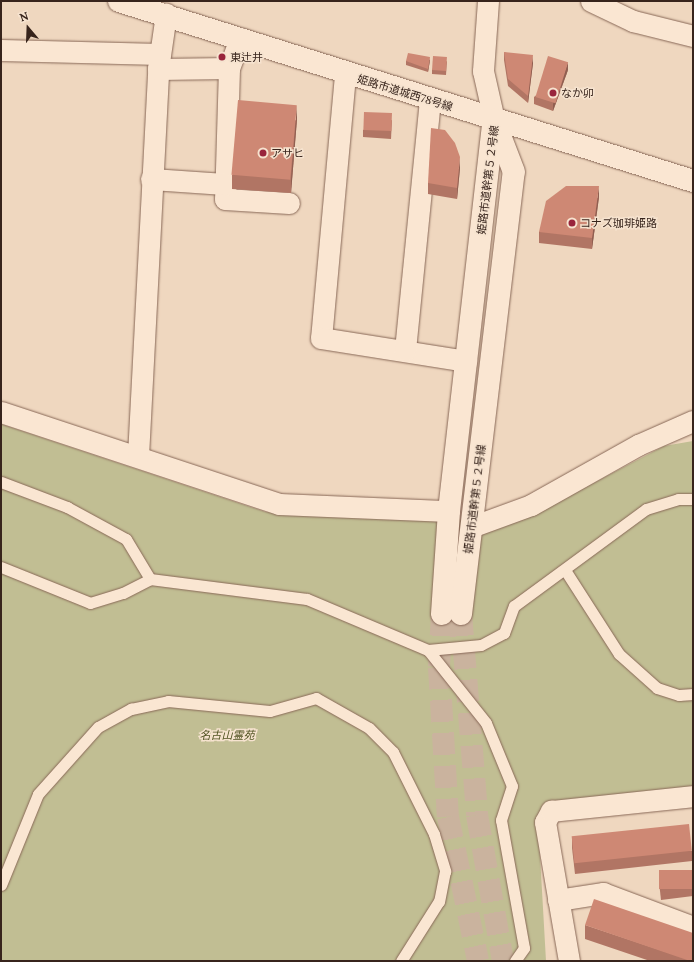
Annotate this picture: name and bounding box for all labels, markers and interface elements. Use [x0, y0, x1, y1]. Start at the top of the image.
north arrow [8, 8, 48, 48]
text: N [18, 9, 30, 25]
place label: 東辻井 [230, 50, 263, 64]
marker: 東辻井 [217, 52, 227, 62]
street label: 姫路市道城西78号線 [356, 72, 454, 114]
place label: なか卯 [561, 86, 594, 100]
marker: なか卯 [548, 88, 558, 98]
street label: 姫路市道幹第５２号線 [475, 125, 501, 235]
place label: アサヒ [271, 146, 304, 160]
marker: アサヒ [258, 148, 268, 158]
place label: コナズ珈琲姫路 [580, 216, 657, 230]
marker: コナズ珈琲姫路 [567, 218, 577, 228]
street label: 姫路市道幹第５２号線 [462, 444, 488, 554]
park label: 名古山霊苑 [200, 728, 254, 742]

